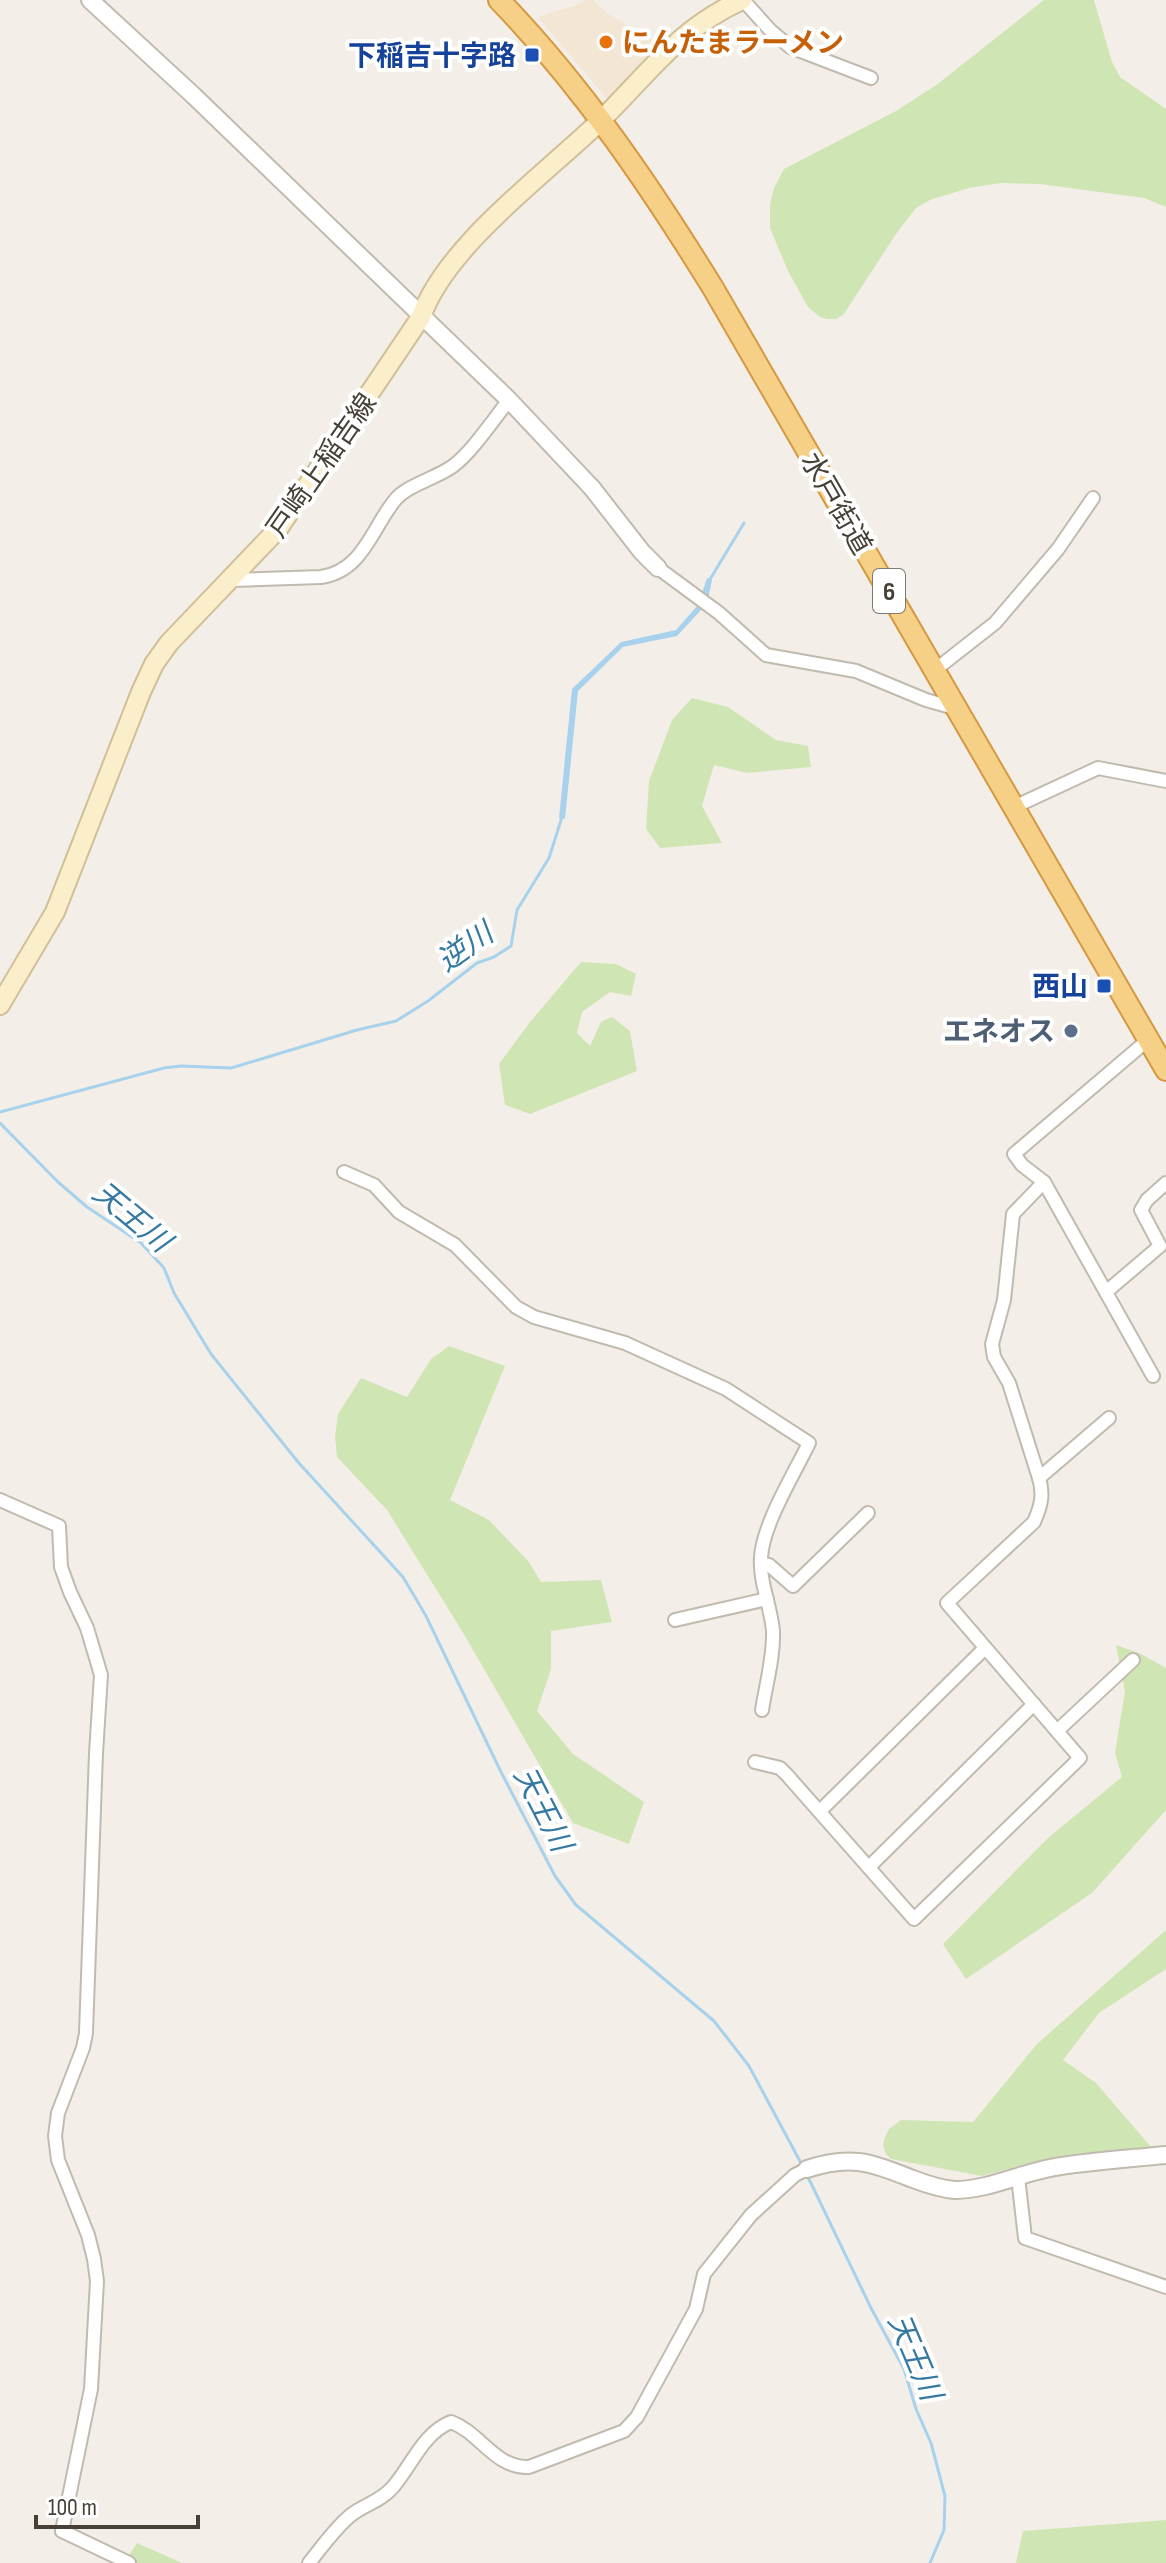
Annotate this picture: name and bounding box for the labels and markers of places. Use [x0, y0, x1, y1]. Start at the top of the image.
place label: にんたまラーメン [622, 27, 844, 60]
marker: にんたまラーメン [597, 33, 615, 51]
place label: 下稲吉十字路 [348, 40, 516, 73]
marker: 下稲吉十字路 [523, 46, 541, 64]
place label: 西山 [1032, 971, 1088, 1004]
marker: 西山 [1095, 977, 1113, 995]
place label: エネオス [943, 1016, 1055, 1049]
marker: エネオス [1062, 1022, 1080, 1040]

